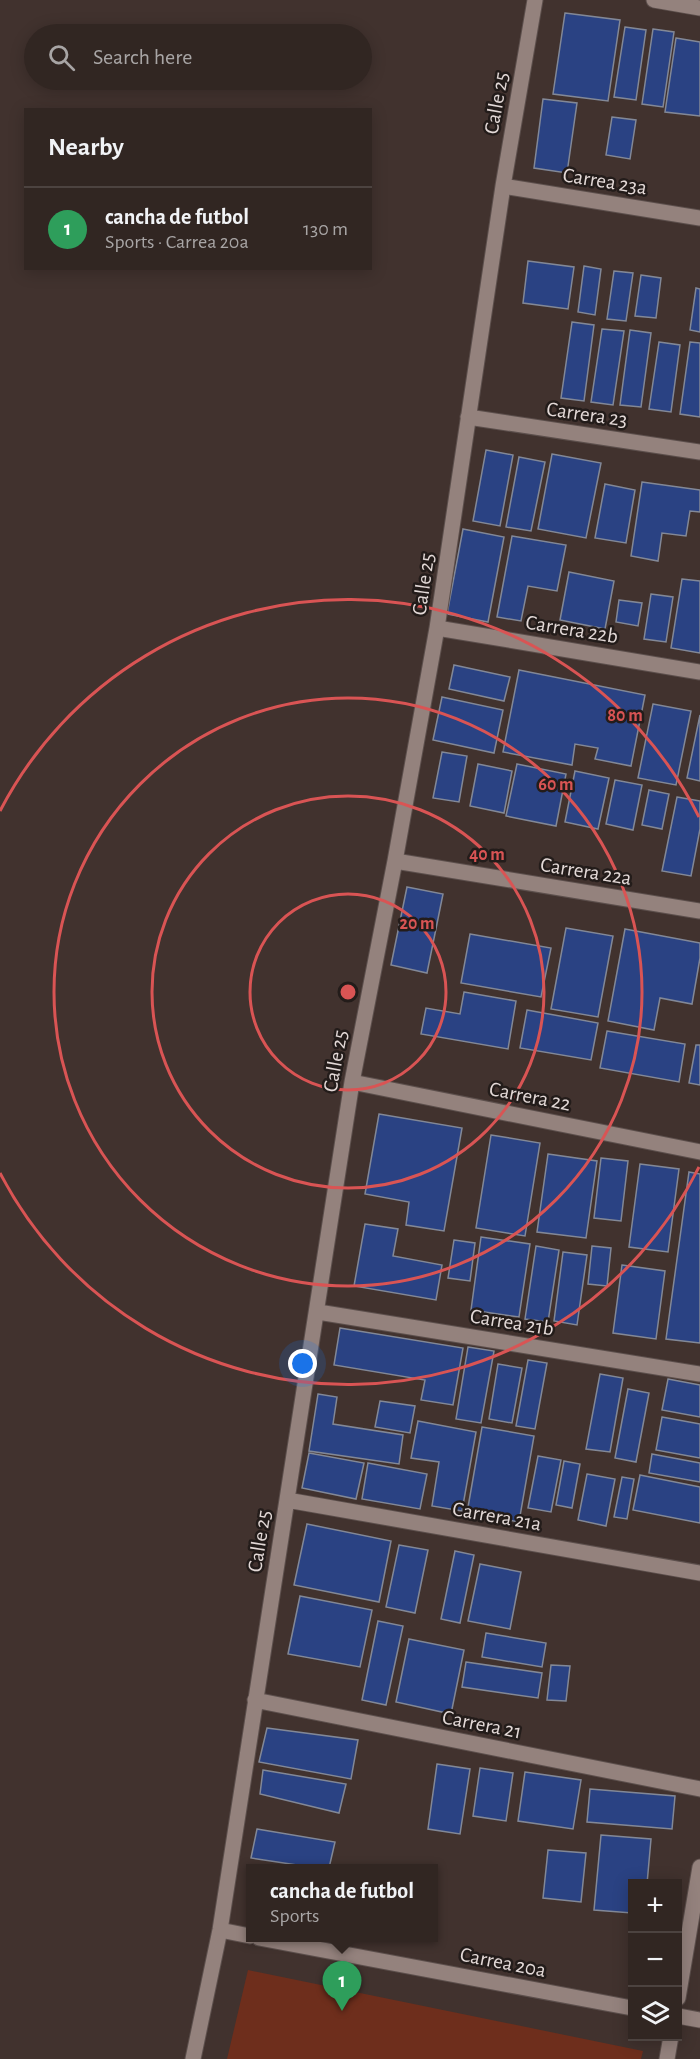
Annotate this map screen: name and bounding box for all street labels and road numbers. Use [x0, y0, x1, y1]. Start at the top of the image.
street label: Calle 25 [481, 70, 512, 136]
street label: Carrea 23a [561, 164, 649, 199]
street label: Carrera 23 [545, 398, 629, 431]
street label: Calle 25 [409, 552, 438, 616]
street label: Carrera 22b [524, 612, 620, 647]
street label: Carrera 22a [539, 854, 633, 889]
street label: Calle 25 [320, 1028, 351, 1094]
street label: Carrera 22 [487, 1078, 572, 1115]
street label: Carrea 21b [469, 1306, 555, 1339]
street label: Carrera 21a [451, 1498, 543, 1535]
street label: Calle 25 [244, 1509, 275, 1574]
street label: Carrera 21 [441, 1707, 523, 1742]
street label: Carrea 20a [458, 1944, 548, 1981]

